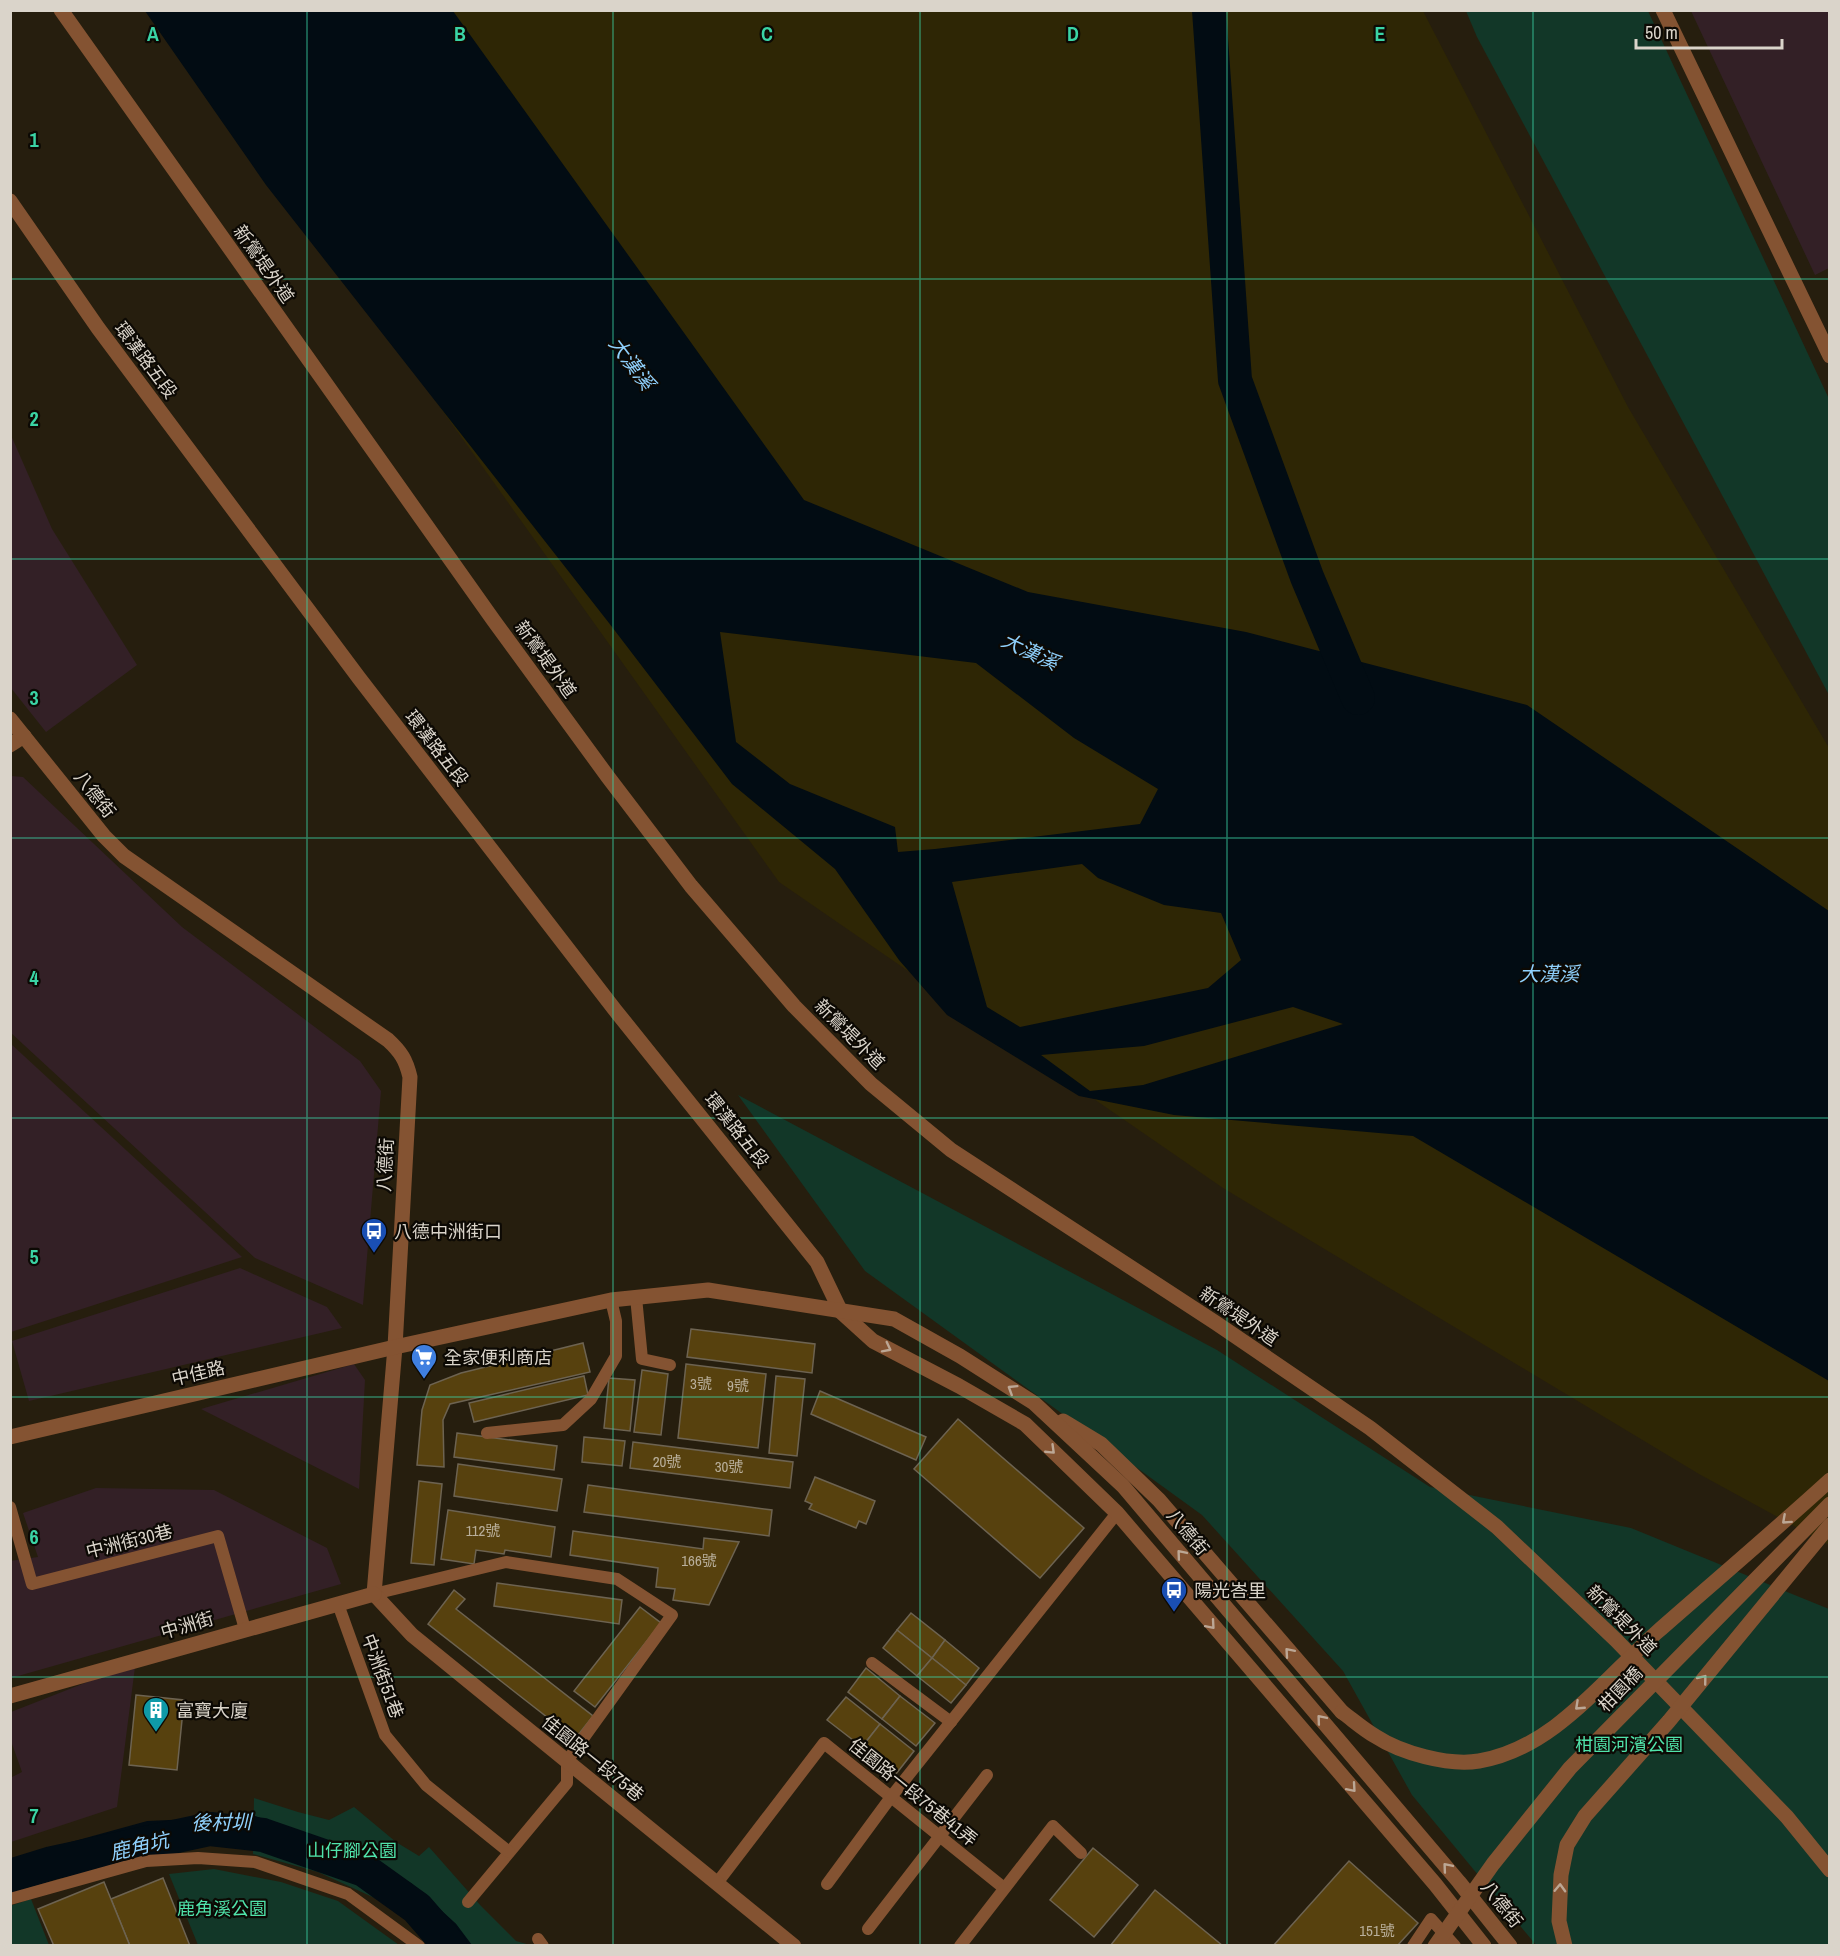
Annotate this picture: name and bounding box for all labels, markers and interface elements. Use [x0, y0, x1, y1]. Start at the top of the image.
scale bar [1636, 12, 1782, 50]
text: A [147, 20, 159, 47]
text: B [454, 20, 466, 47]
text: C [761, 20, 773, 47]
text: D [1067, 20, 1079, 47]
text: E [1375, 20, 1386, 47]
text: 50 m [1645, 20, 1678, 45]
text: 1 [29, 126, 39, 153]
street label: 新鶯堤外道 [228, 220, 300, 308]
street label: 環漢路五段 [109, 317, 183, 403]
water label: 大漢溪 [603, 331, 663, 397]
text: 2 [29, 405, 39, 432]
street label: 新鶯堤外道 [509, 615, 583, 703]
water label: 大漢溪 [997, 626, 1066, 677]
text: 3 [29, 684, 39, 711]
street label: 環漢路五段 [399, 705, 475, 791]
street label: 八德街 [69, 765, 121, 823]
water label: 大漢溪 [1519, 960, 1582, 987]
text: 4 [29, 964, 39, 991]
street label: 新鶯堤外道 [809, 993, 891, 1075]
street label: 環漢路五段 [699, 1087, 775, 1173]
street label: 八德街 [371, 1137, 399, 1193]
bus stop icon: 八德中洲街口 [359, 1216, 389, 1254]
place label: 八德中洲街口 [394, 1219, 502, 1244]
text: 5 [29, 1243, 39, 1270]
street label: 新鶯堤外道 [1195, 1280, 1283, 1352]
one-way arrow [880, 1341, 891, 1352]
supermarket icon: 全家便利商店 [409, 1342, 439, 1380]
place label: 全家便利商店 [444, 1345, 552, 1370]
street label: 中佳路 [169, 1355, 227, 1391]
house number: 3號 [690, 1373, 712, 1394]
house number: 9號 [727, 1375, 749, 1396]
one-way arrow [1008, 1385, 1018, 1397]
one-way arrow [1045, 1443, 1055, 1454]
house number: 20號 [653, 1451, 681, 1472]
house number: 30號 [715, 1456, 743, 1477]
street label: 八德街 [1161, 1503, 1215, 1561]
one-way arrow [1782, 1512, 1793, 1523]
street label: 中洲街30巷 [83, 1518, 175, 1564]
house number: 112號 [466, 1520, 500, 1541]
text: 6 [29, 1523, 39, 1550]
house number: 166號 [681, 1550, 717, 1571]
one-way arrow [1177, 1550, 1188, 1561]
bus stop icon: 陽光峇里 [1159, 1575, 1189, 1613]
place label: 陽光峇里 [1194, 1578, 1266, 1603]
street label: 新鶯堤外道 [1581, 1579, 1663, 1661]
street label: 中洲街 [158, 1606, 216, 1644]
one-way arrow [1204, 1618, 1215, 1629]
street label: 中洲街51巷 [356, 1630, 410, 1722]
one-way arrow [1285, 1648, 1296, 1659]
street label: 柑園橋 [1592, 1661, 1648, 1717]
one-way arrow [1696, 1675, 1707, 1686]
building icon: 富寶大廈 [141, 1695, 171, 1733]
place label: 富寶大廈 [176, 1698, 248, 1723]
one-way arrow [1575, 1699, 1585, 1710]
street label: 佳園路一段75巷 [537, 1709, 649, 1807]
one-way arrow [1317, 1715, 1328, 1726]
street label: 佳園路一段75巷41弄 [843, 1732, 983, 1852]
park label: 柑園河濱公園 [1575, 1732, 1683, 1757]
one-way arrow [1345, 1781, 1356, 1792]
text: 7 [29, 1802, 39, 1829]
water label: 後村圳 [191, 1808, 254, 1836]
water label: 鹿角坑 [107, 1825, 174, 1866]
park label: 山仔腳公園 [307, 1838, 397, 1863]
one-way arrow [1443, 1863, 1454, 1874]
street label: 八德街 [1475, 1875, 1529, 1933]
one-way arrow [1554, 1883, 1567, 1892]
park label: 鹿角溪公園 [177, 1896, 267, 1921]
house number: 151號 [1359, 1920, 1395, 1941]

